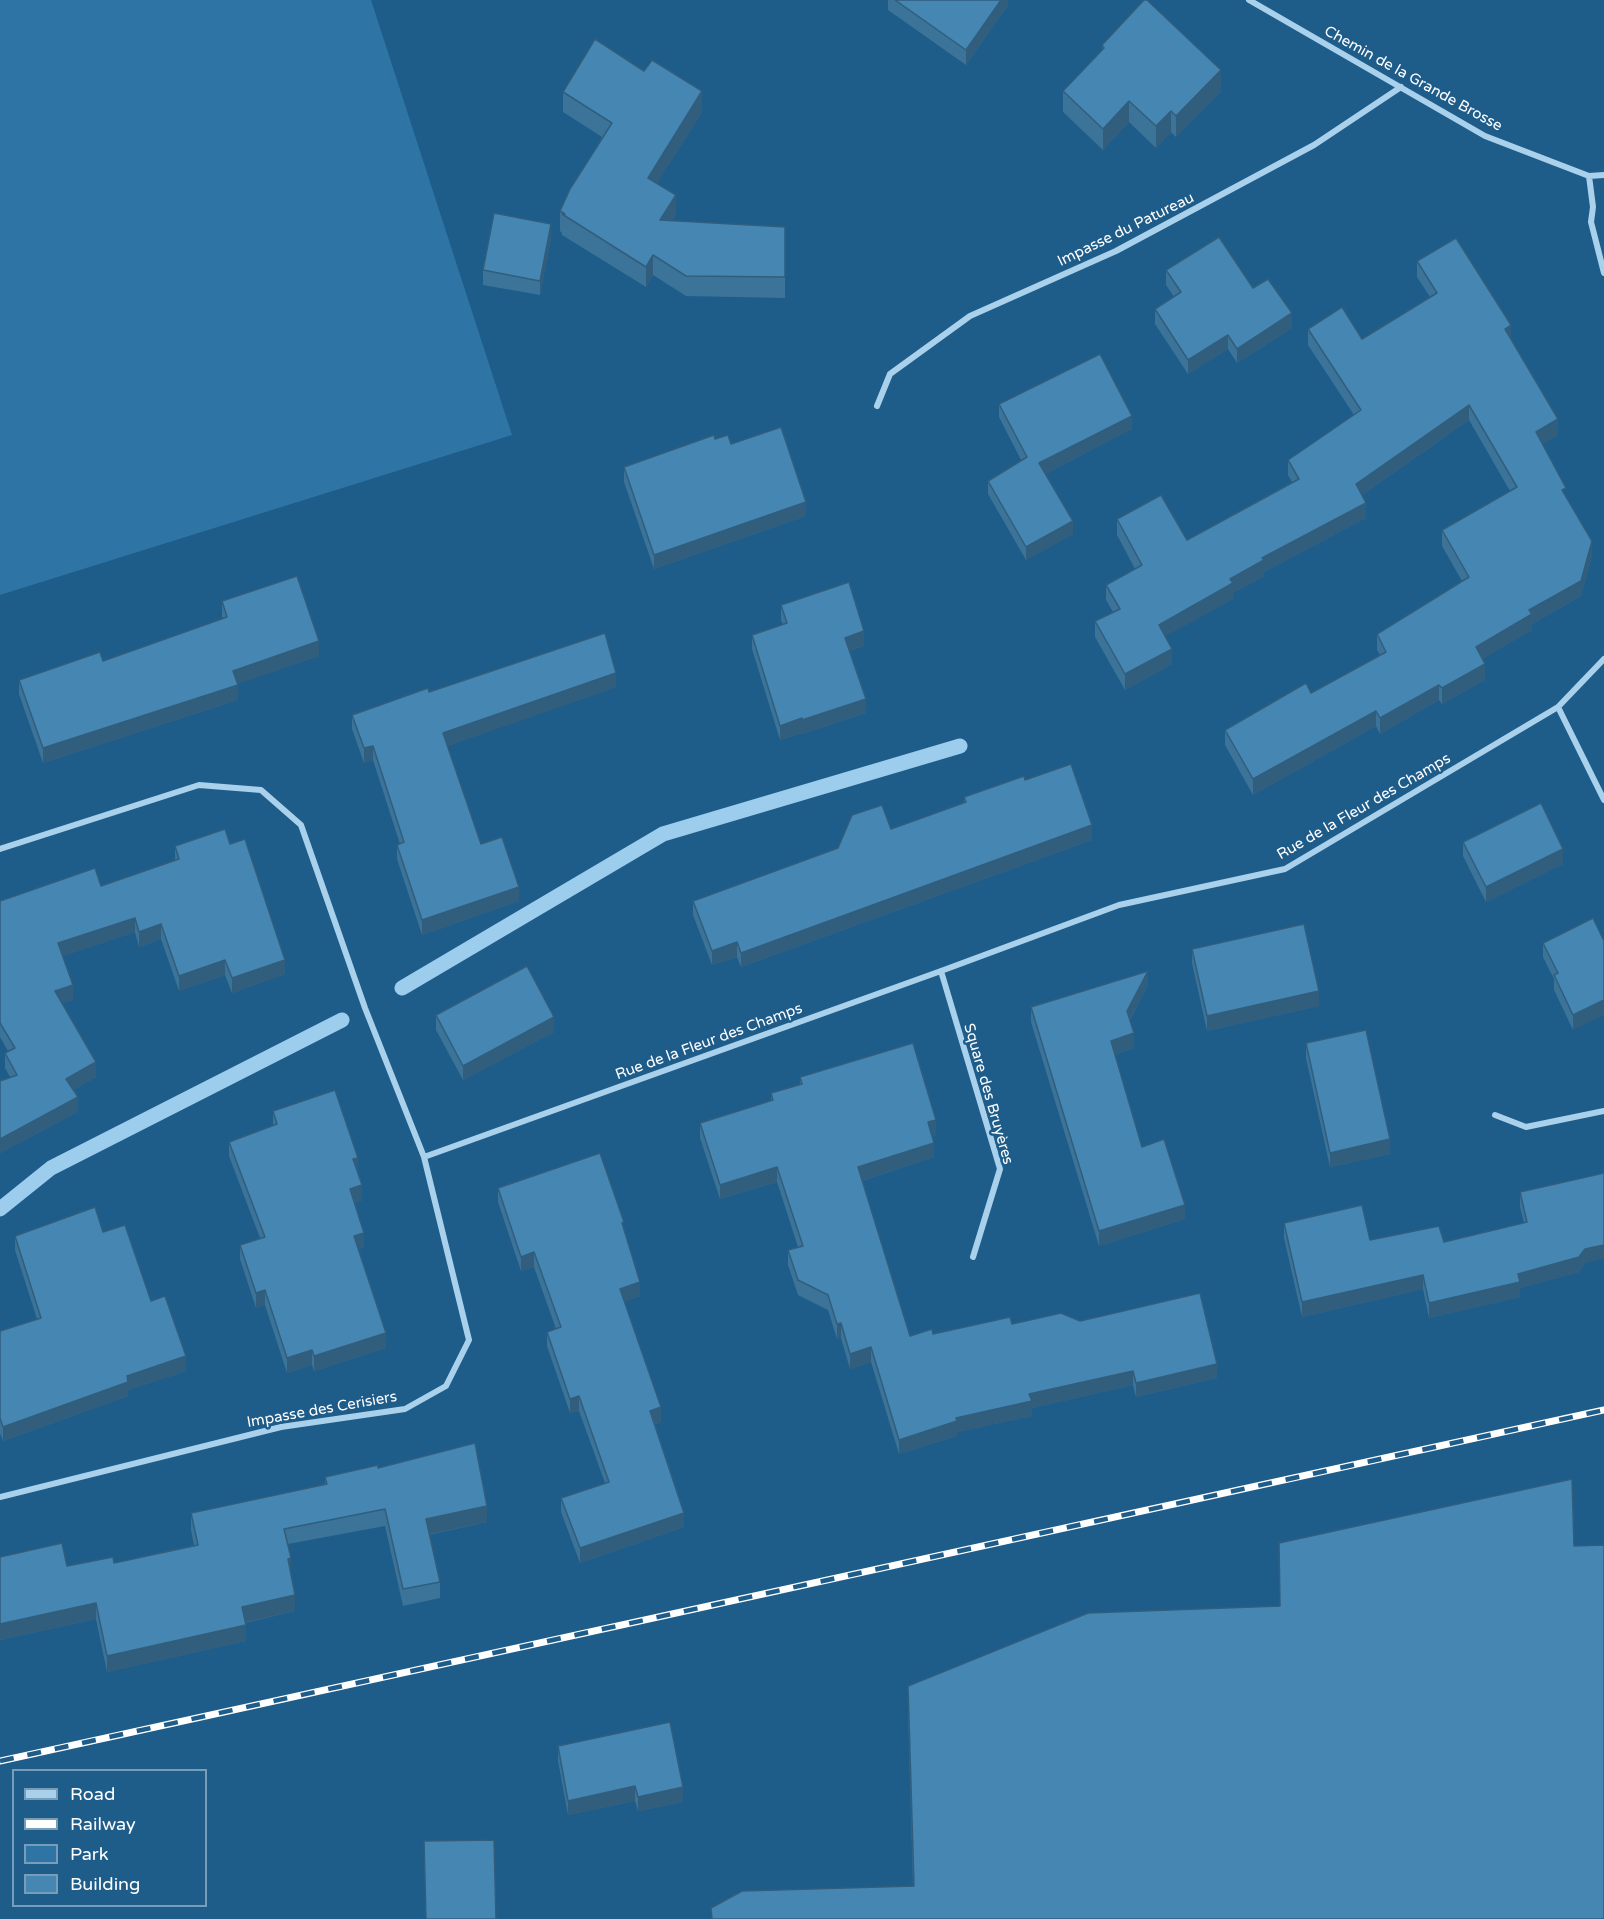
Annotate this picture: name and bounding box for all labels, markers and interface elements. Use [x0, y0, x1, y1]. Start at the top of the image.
street label: Chemin de la Grande Brosse [1321, 22, 1505, 136]
street label: Impasse du Patureau [1055, 189, 1197, 271]
street label: Rue de la Fleur des Champs [1274, 750, 1454, 864]
street label: Rue de la Fleur des Champs [613, 1000, 805, 1084]
street label: Square des Bruyères [959, 1021, 1017, 1167]
street label: Impasse des Cerisiers [246, 1388, 398, 1432]
legend [12, 1769, 207, 1907]
text: Road [70, 1783, 115, 1805]
text: Railway [70, 1813, 136, 1835]
text: Park [70, 1843, 108, 1865]
text: Building [70, 1873, 140, 1895]

